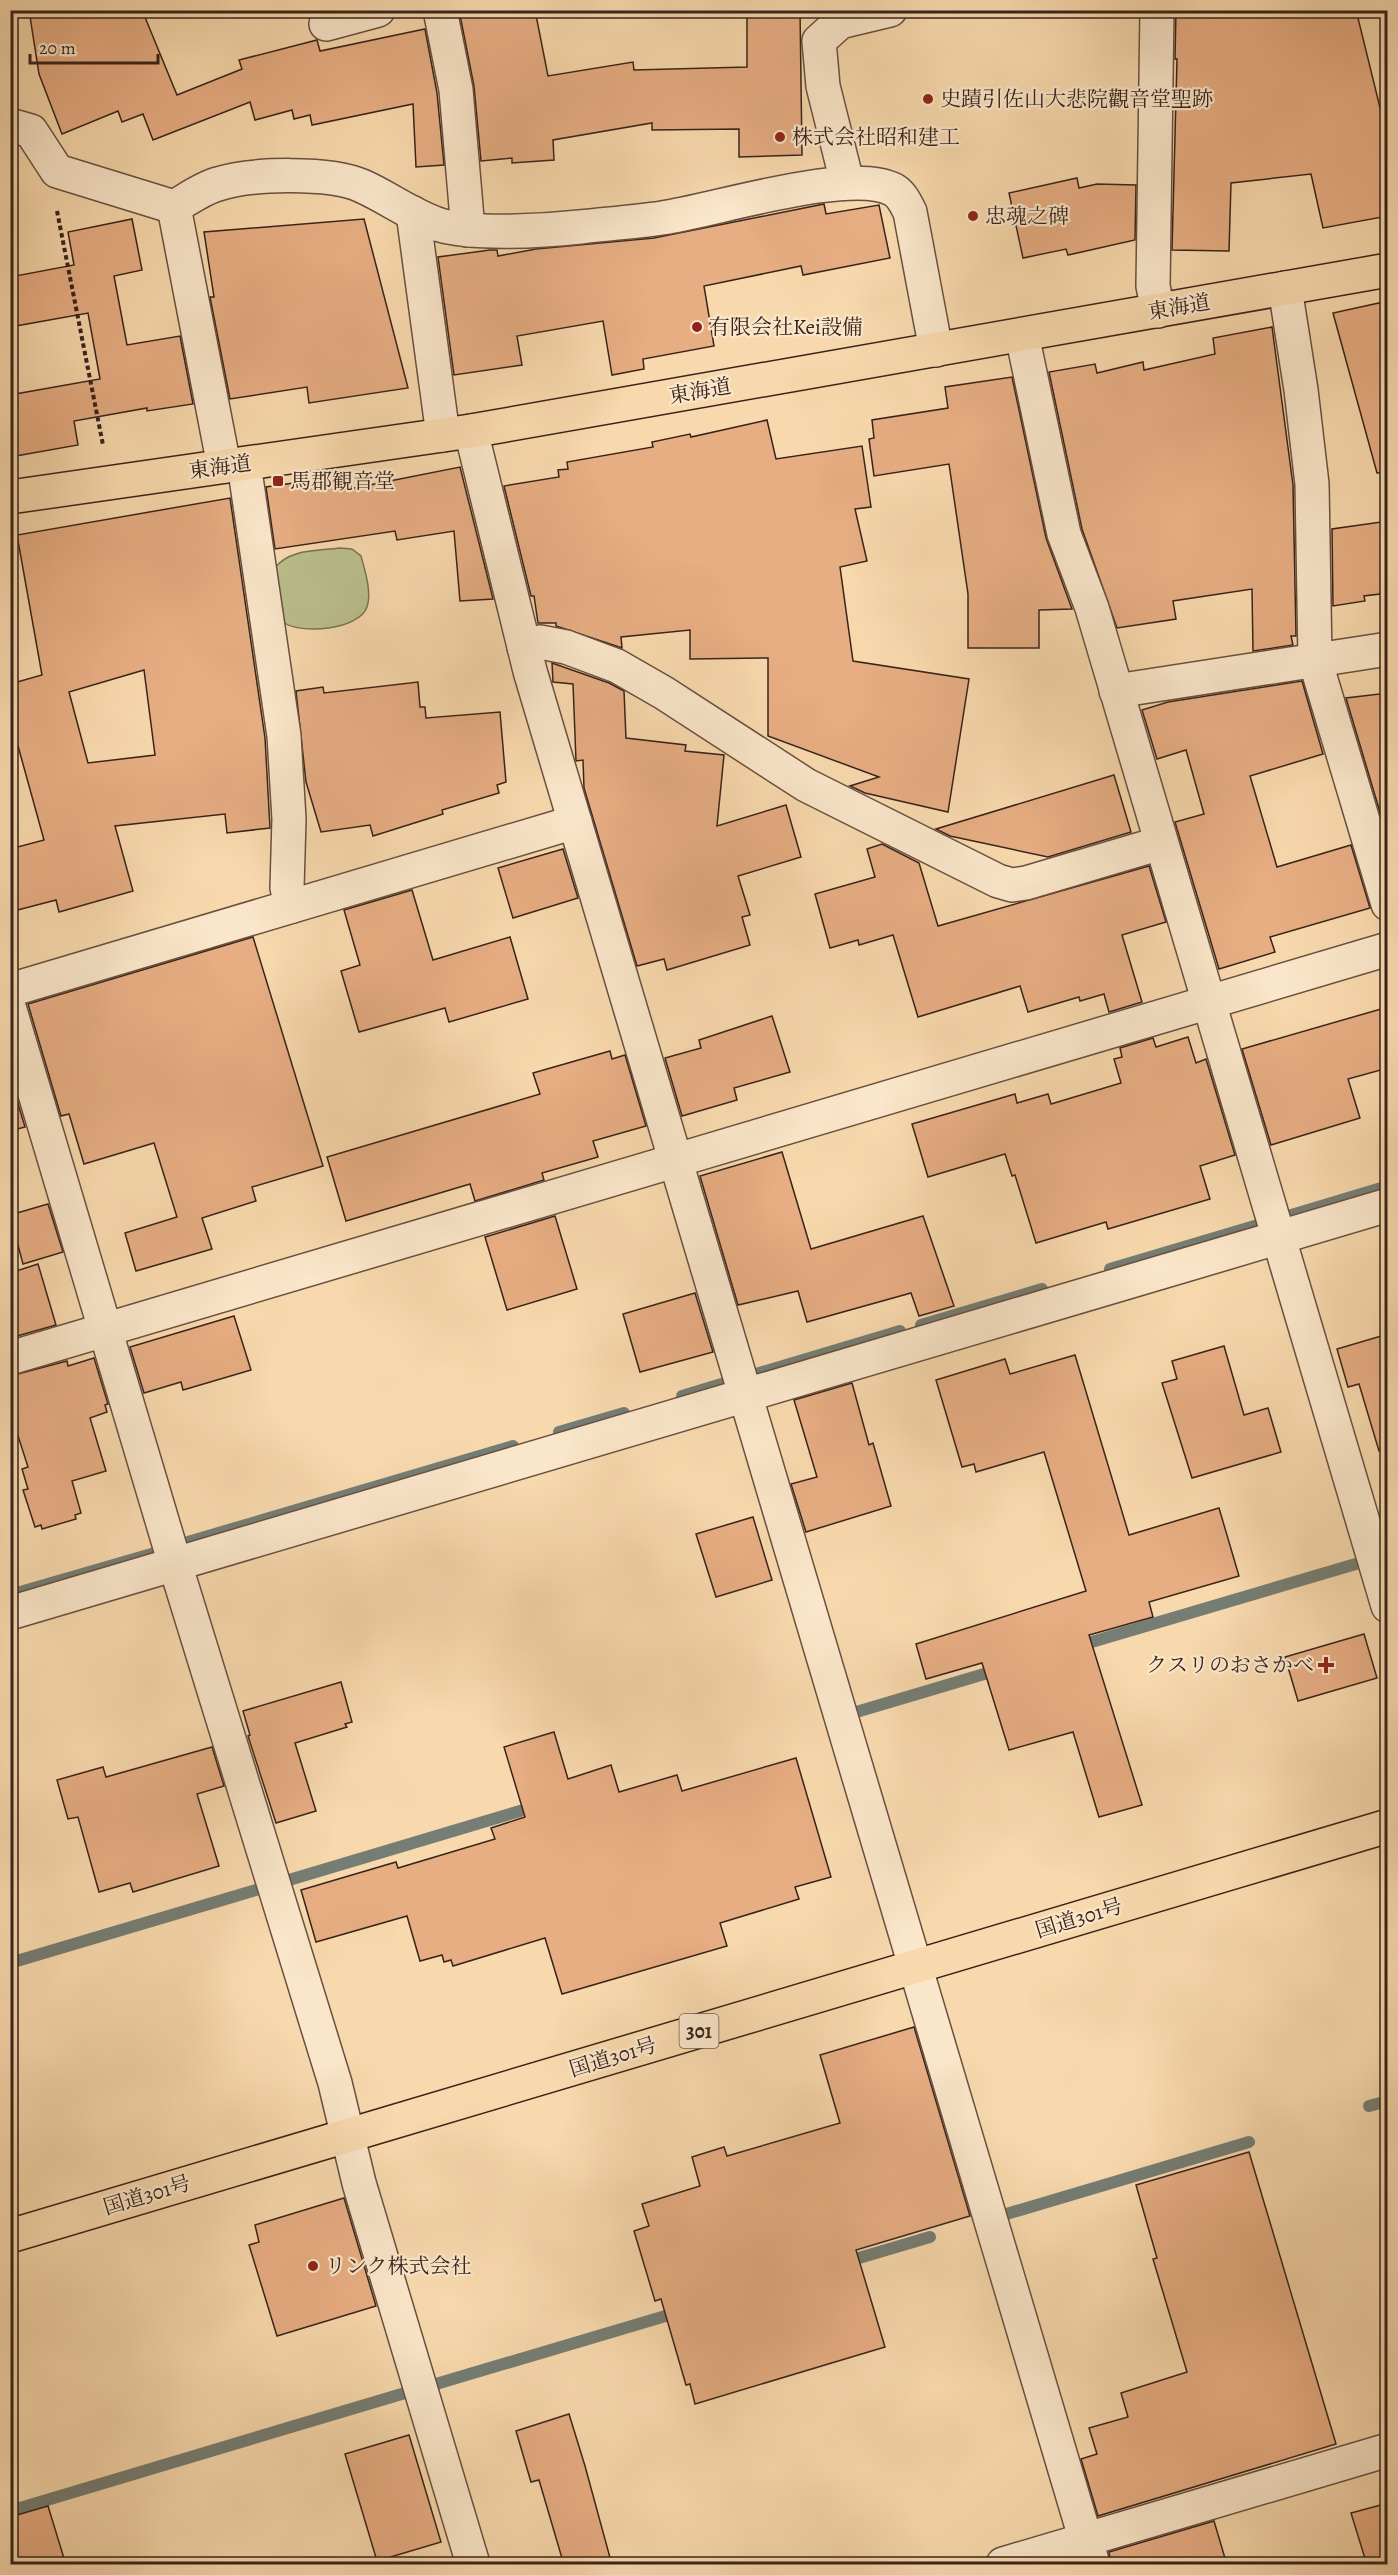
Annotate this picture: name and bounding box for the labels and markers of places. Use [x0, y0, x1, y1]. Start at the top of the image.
place label: 史蹟引佐山大悲院觀音堂聖跡 [940, 85, 1213, 113]
marker: 史蹟引佐山大悲院觀音堂聖跡 [921, 92, 935, 106]
place label: 株式会社昭和建工 [792, 123, 960, 151]
marker: 株式会社昭和建工 [773, 130, 787, 144]
place label: 忠魂之碑 [985, 202, 1069, 230]
marker: 忠魂之碑 [966, 209, 980, 223]
place label: 有限会社Kei設備 [709, 313, 863, 341]
marker: 有限会社Kei設備 [690, 320, 704, 334]
place label: 馬郡観音堂 [290, 467, 395, 495]
marker: 馬郡観音堂 [271, 474, 285, 488]
place label: クスリのおさかべ [1146, 1651, 1314, 1679]
marker: クスリのおさかべ [1319, 1658, 1333, 1672]
place label: リンク株式会社 [325, 2252, 472, 2280]
marker: リンク株式会社 [306, 2259, 320, 2273]

